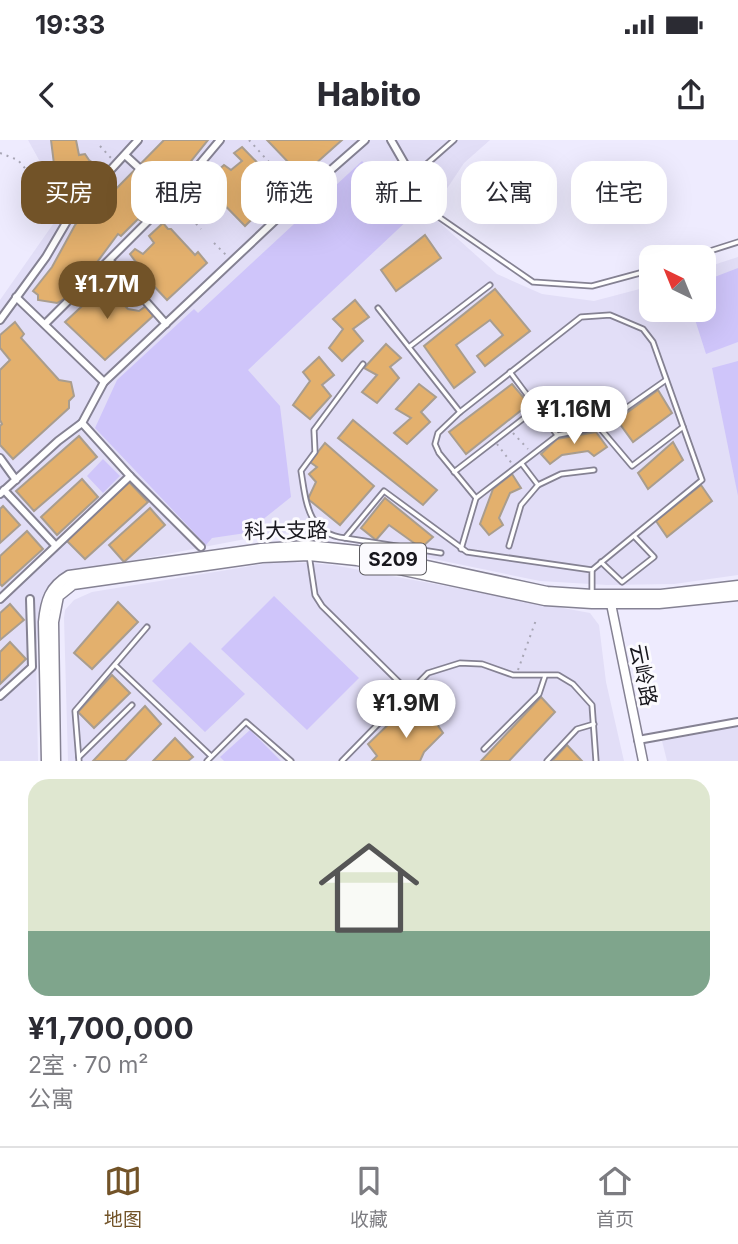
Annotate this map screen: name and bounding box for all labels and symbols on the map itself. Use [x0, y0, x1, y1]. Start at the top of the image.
north arrow [639, 245, 716, 322]
pin: ¥1.7M [58, 262, 156, 321]
pin: ¥1.16M [517, 386, 631, 446]
street label: 科大支路 [244, 517, 328, 544]
road number: S209 [360, 544, 426, 574]
street label: 云岭路 [625, 642, 662, 708]
pin: ¥1.9M [357, 680, 455, 740]

